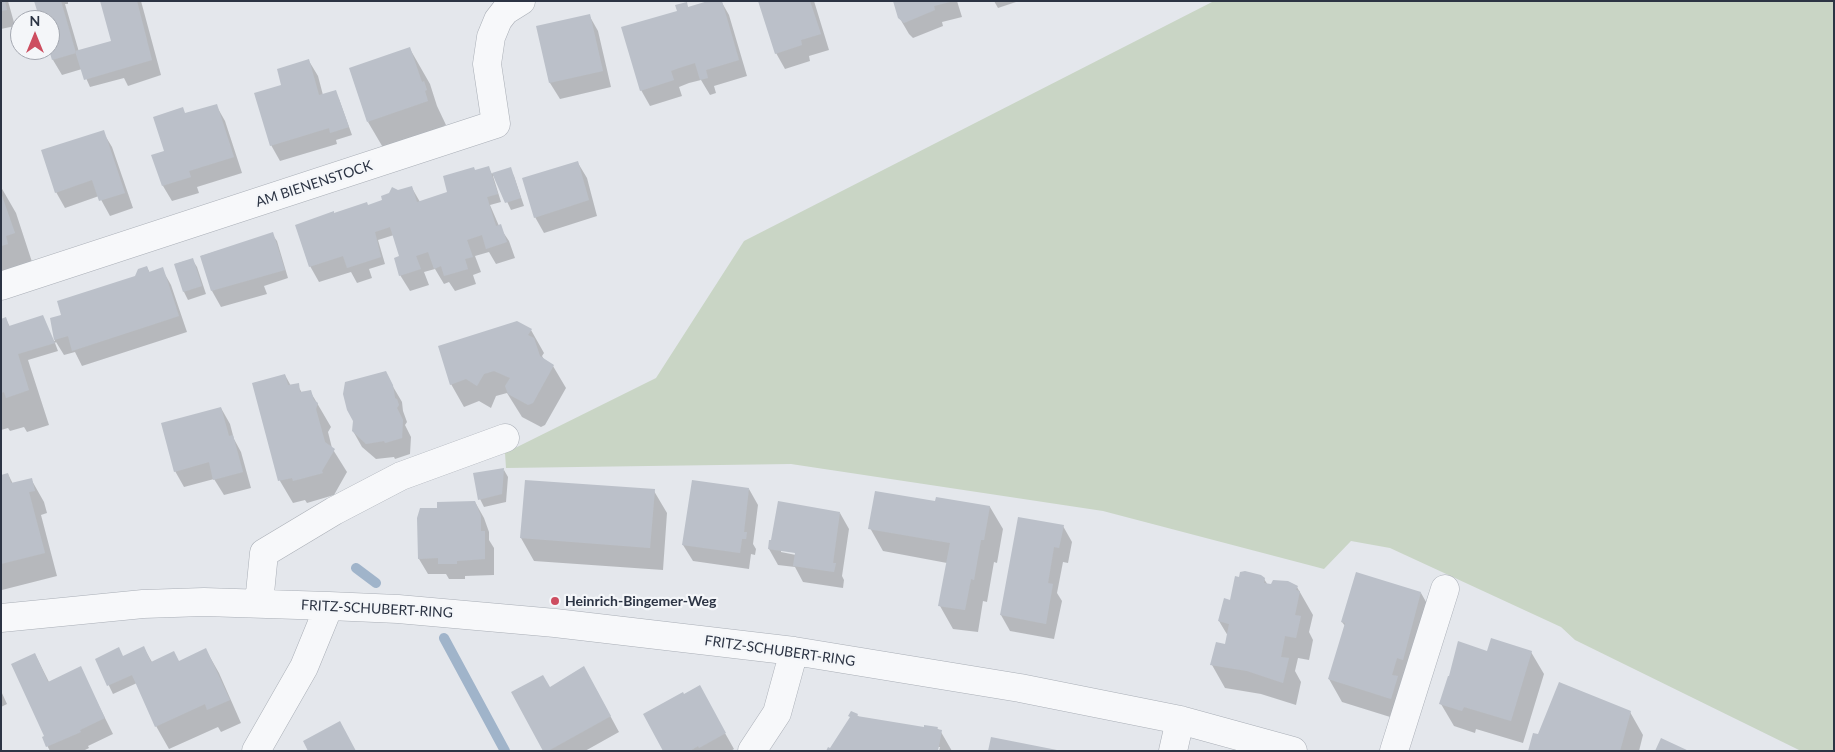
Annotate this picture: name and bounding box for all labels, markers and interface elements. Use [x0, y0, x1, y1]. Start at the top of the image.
north arrow [10, 10, 60, 60]
text: N [30, 12, 40, 29]
street label: AM BIENENSTOCK [253, 157, 375, 211]
place label: Heinrich-Bingemer-Weg [565, 593, 716, 609]
marker: Heinrich-Bingemer-Weg [549, 595, 561, 607]
street label: FRITZ-SCHUBERT-RING [301, 597, 453, 621]
street label: FRITZ-SCHUBERT-RING [703, 632, 857, 670]

